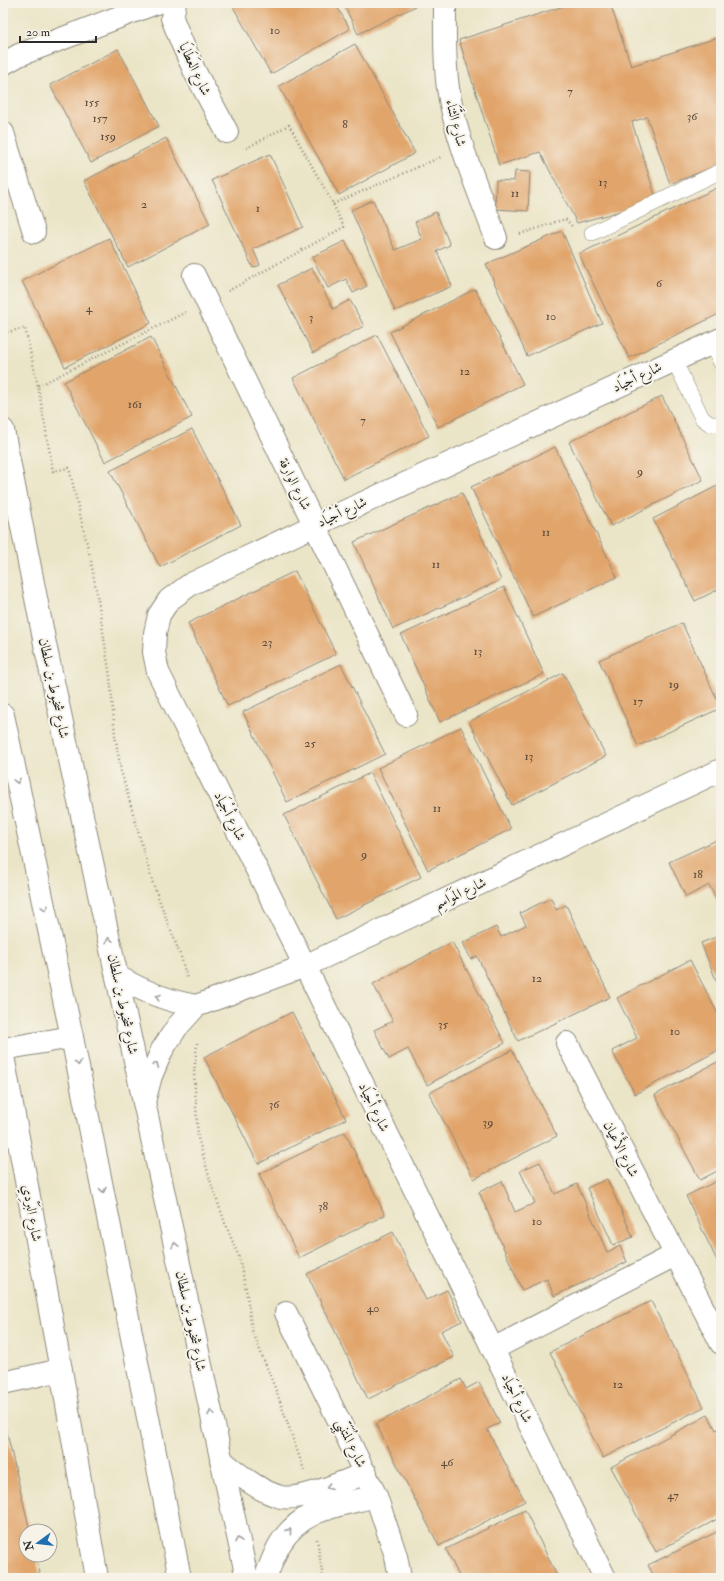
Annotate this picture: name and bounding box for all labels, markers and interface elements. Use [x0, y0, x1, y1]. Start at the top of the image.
scale bar [20, 18, 96, 44]
house number: 10 [270, 23, 280, 38]
text: 20 m [26, 25, 51, 40]
street label: شارع العَطَايَا [173, 39, 217, 100]
house number: 7 [567, 84, 573, 99]
house number: 155 [85, 95, 100, 110]
street label: شارع الثَّنَاء [439, 97, 474, 149]
house number: 36 [687, 109, 698, 124]
house number: 157 [92, 111, 108, 126]
house number: 8 [342, 117, 348, 132]
house number: 159 [100, 129, 116, 144]
house number: 13 [599, 175, 607, 190]
house number: 11 [511, 186, 519, 201]
house number: 2 [141, 197, 147, 212]
house number: 1 [256, 201, 260, 216]
house number: 6 [656, 276, 663, 291]
house number: 4 [86, 301, 93, 316]
house number: 10 [546, 309, 556, 324]
house number: 3 [309, 310, 313, 325]
street label: شارع أجْيَاد [609, 356, 666, 399]
house number: 12 [460, 364, 470, 379]
house number: 161 [128, 397, 142, 412]
house number: 7 [360, 413, 366, 428]
street label: شارع الوارفة [272, 455, 315, 514]
house number: 9 [636, 464, 643, 479]
street label: شارع أجْيَاد [314, 491, 371, 534]
house number: 11 [542, 525, 550, 540]
house number: 11 [432, 557, 440, 572]
house number: 23 [262, 635, 272, 650]
street label: شارع شخبوط بن سلطان [32, 636, 73, 740]
house number: 13 [474, 644, 482, 659]
house number: 19 [669, 677, 679, 692]
house number: 17 [633, 694, 643, 709]
house number: 25 [304, 736, 316, 751]
house number: 13 [525, 749, 533, 764]
one-way arrow [13, 778, 21, 784]
street label: شارع أجْيَاد [208, 788, 251, 845]
house number: 11 [433, 801, 441, 816]
house number: 9 [360, 847, 367, 862]
house number: 18 [693, 867, 703, 882]
street label: شارع المَوَاسِم [430, 872, 491, 917]
one-way arrow [40, 905, 48, 911]
one-way arrow [105, 937, 113, 943]
street label: شارع شخبوط بن سلطان [101, 952, 142, 1056]
house number: 12 [532, 971, 542, 986]
one-way arrow [155, 993, 162, 1001]
house number: 35 [438, 1017, 449, 1032]
house number: 10 [670, 1024, 680, 1039]
one-way arrow [73, 1059, 81, 1066]
one-way arrow [151, 1062, 159, 1070]
street label: شارع أجْيَاد [352, 1079, 395, 1136]
house number: 36 [269, 1097, 280, 1112]
house number: 39 [483, 1115, 493, 1130]
street label: شارع الأَعْيان [597, 1117, 646, 1181]
street label: شارع البَرْدِي [16, 1183, 47, 1243]
one-way arrow [98, 1187, 106, 1193]
house number: 38 [318, 1199, 328, 1214]
house number: 10 [532, 1214, 542, 1229]
one-way arrow [171, 1242, 179, 1248]
street label: شارع شخبوط بن سلطان [169, 1269, 210, 1373]
house number: 40 [367, 1301, 379, 1316]
street label: شارع أجْيَاد [495, 1370, 538, 1427]
house number: 12 [613, 1377, 623, 1392]
one-way arrow [207, 1410, 215, 1416]
street label: شارع المُتَنَبِّي [328, 1414, 374, 1472]
house number: 46 [441, 1455, 454, 1470]
one-way arrow [326, 1482, 333, 1490]
house number: 47 [667, 1488, 679, 1503]
north arrow [18, 1523, 58, 1563]
one-way arrow [285, 1529, 292, 1536]
one-way arrow [235, 1537, 243, 1543]
text: N [21, 1538, 37, 1553]

